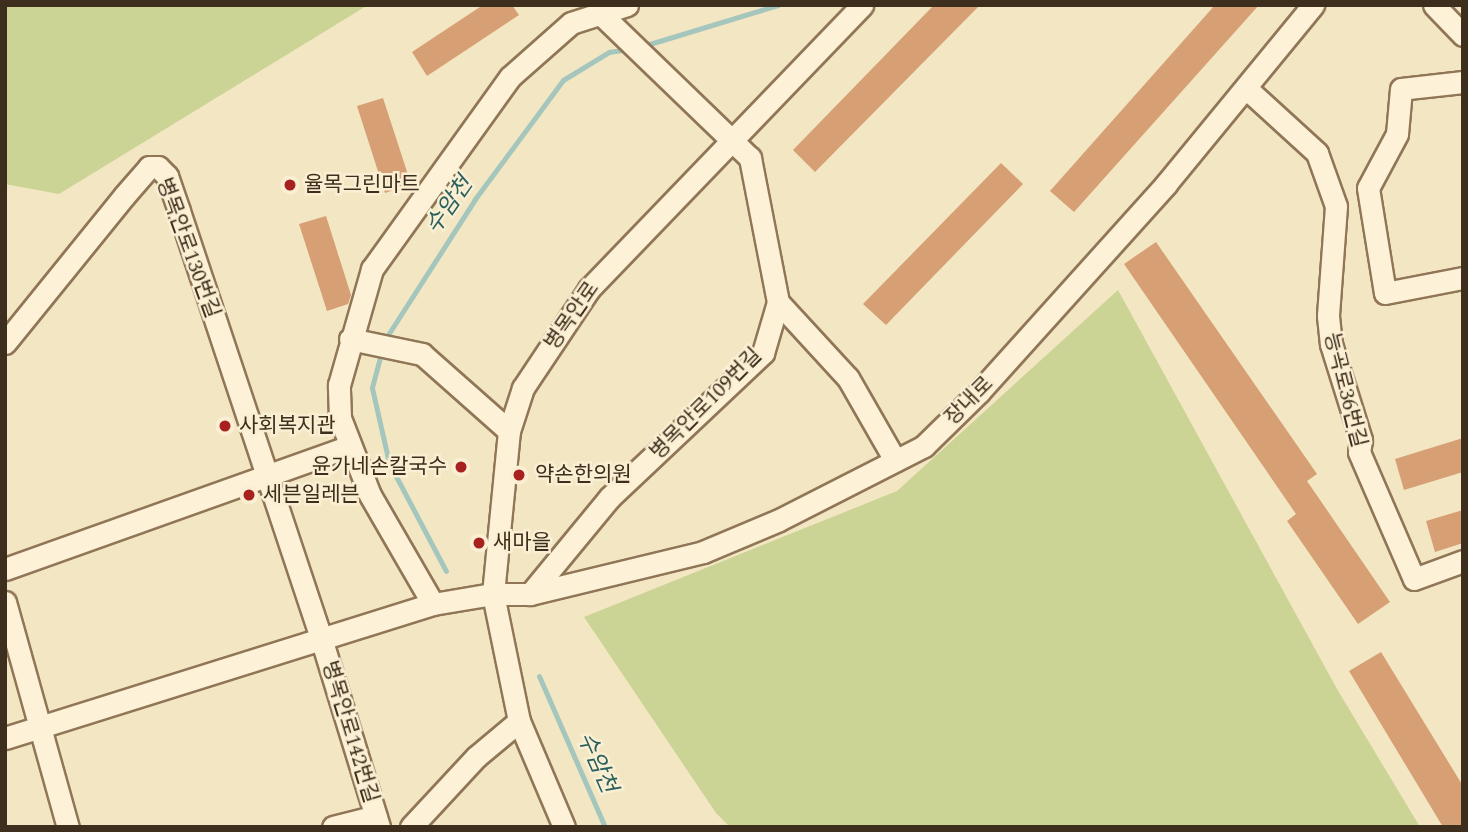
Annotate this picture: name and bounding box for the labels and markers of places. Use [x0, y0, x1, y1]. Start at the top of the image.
place label: 율목그린마트 [304, 172, 420, 198]
marker: 율목그린마트 [282, 177, 298, 193]
place label: 사회복지관 [239, 413, 336, 439]
marker: 사회복지관 [217, 418, 233, 434]
place label: 윤가네손칼국수 [312, 454, 447, 480]
marker: 윤가네손칼국수 [453, 459, 469, 475]
place label: 약손한의원 [535, 462, 632, 488]
marker: 약손한의원 [509, 465, 529, 485]
place label: 세븐일레븐 [263, 482, 360, 508]
marker: 세븐일레븐 [241, 487, 257, 503]
place label: 새마을 [493, 530, 551, 556]
marker: 새마을 [471, 535, 487, 551]

